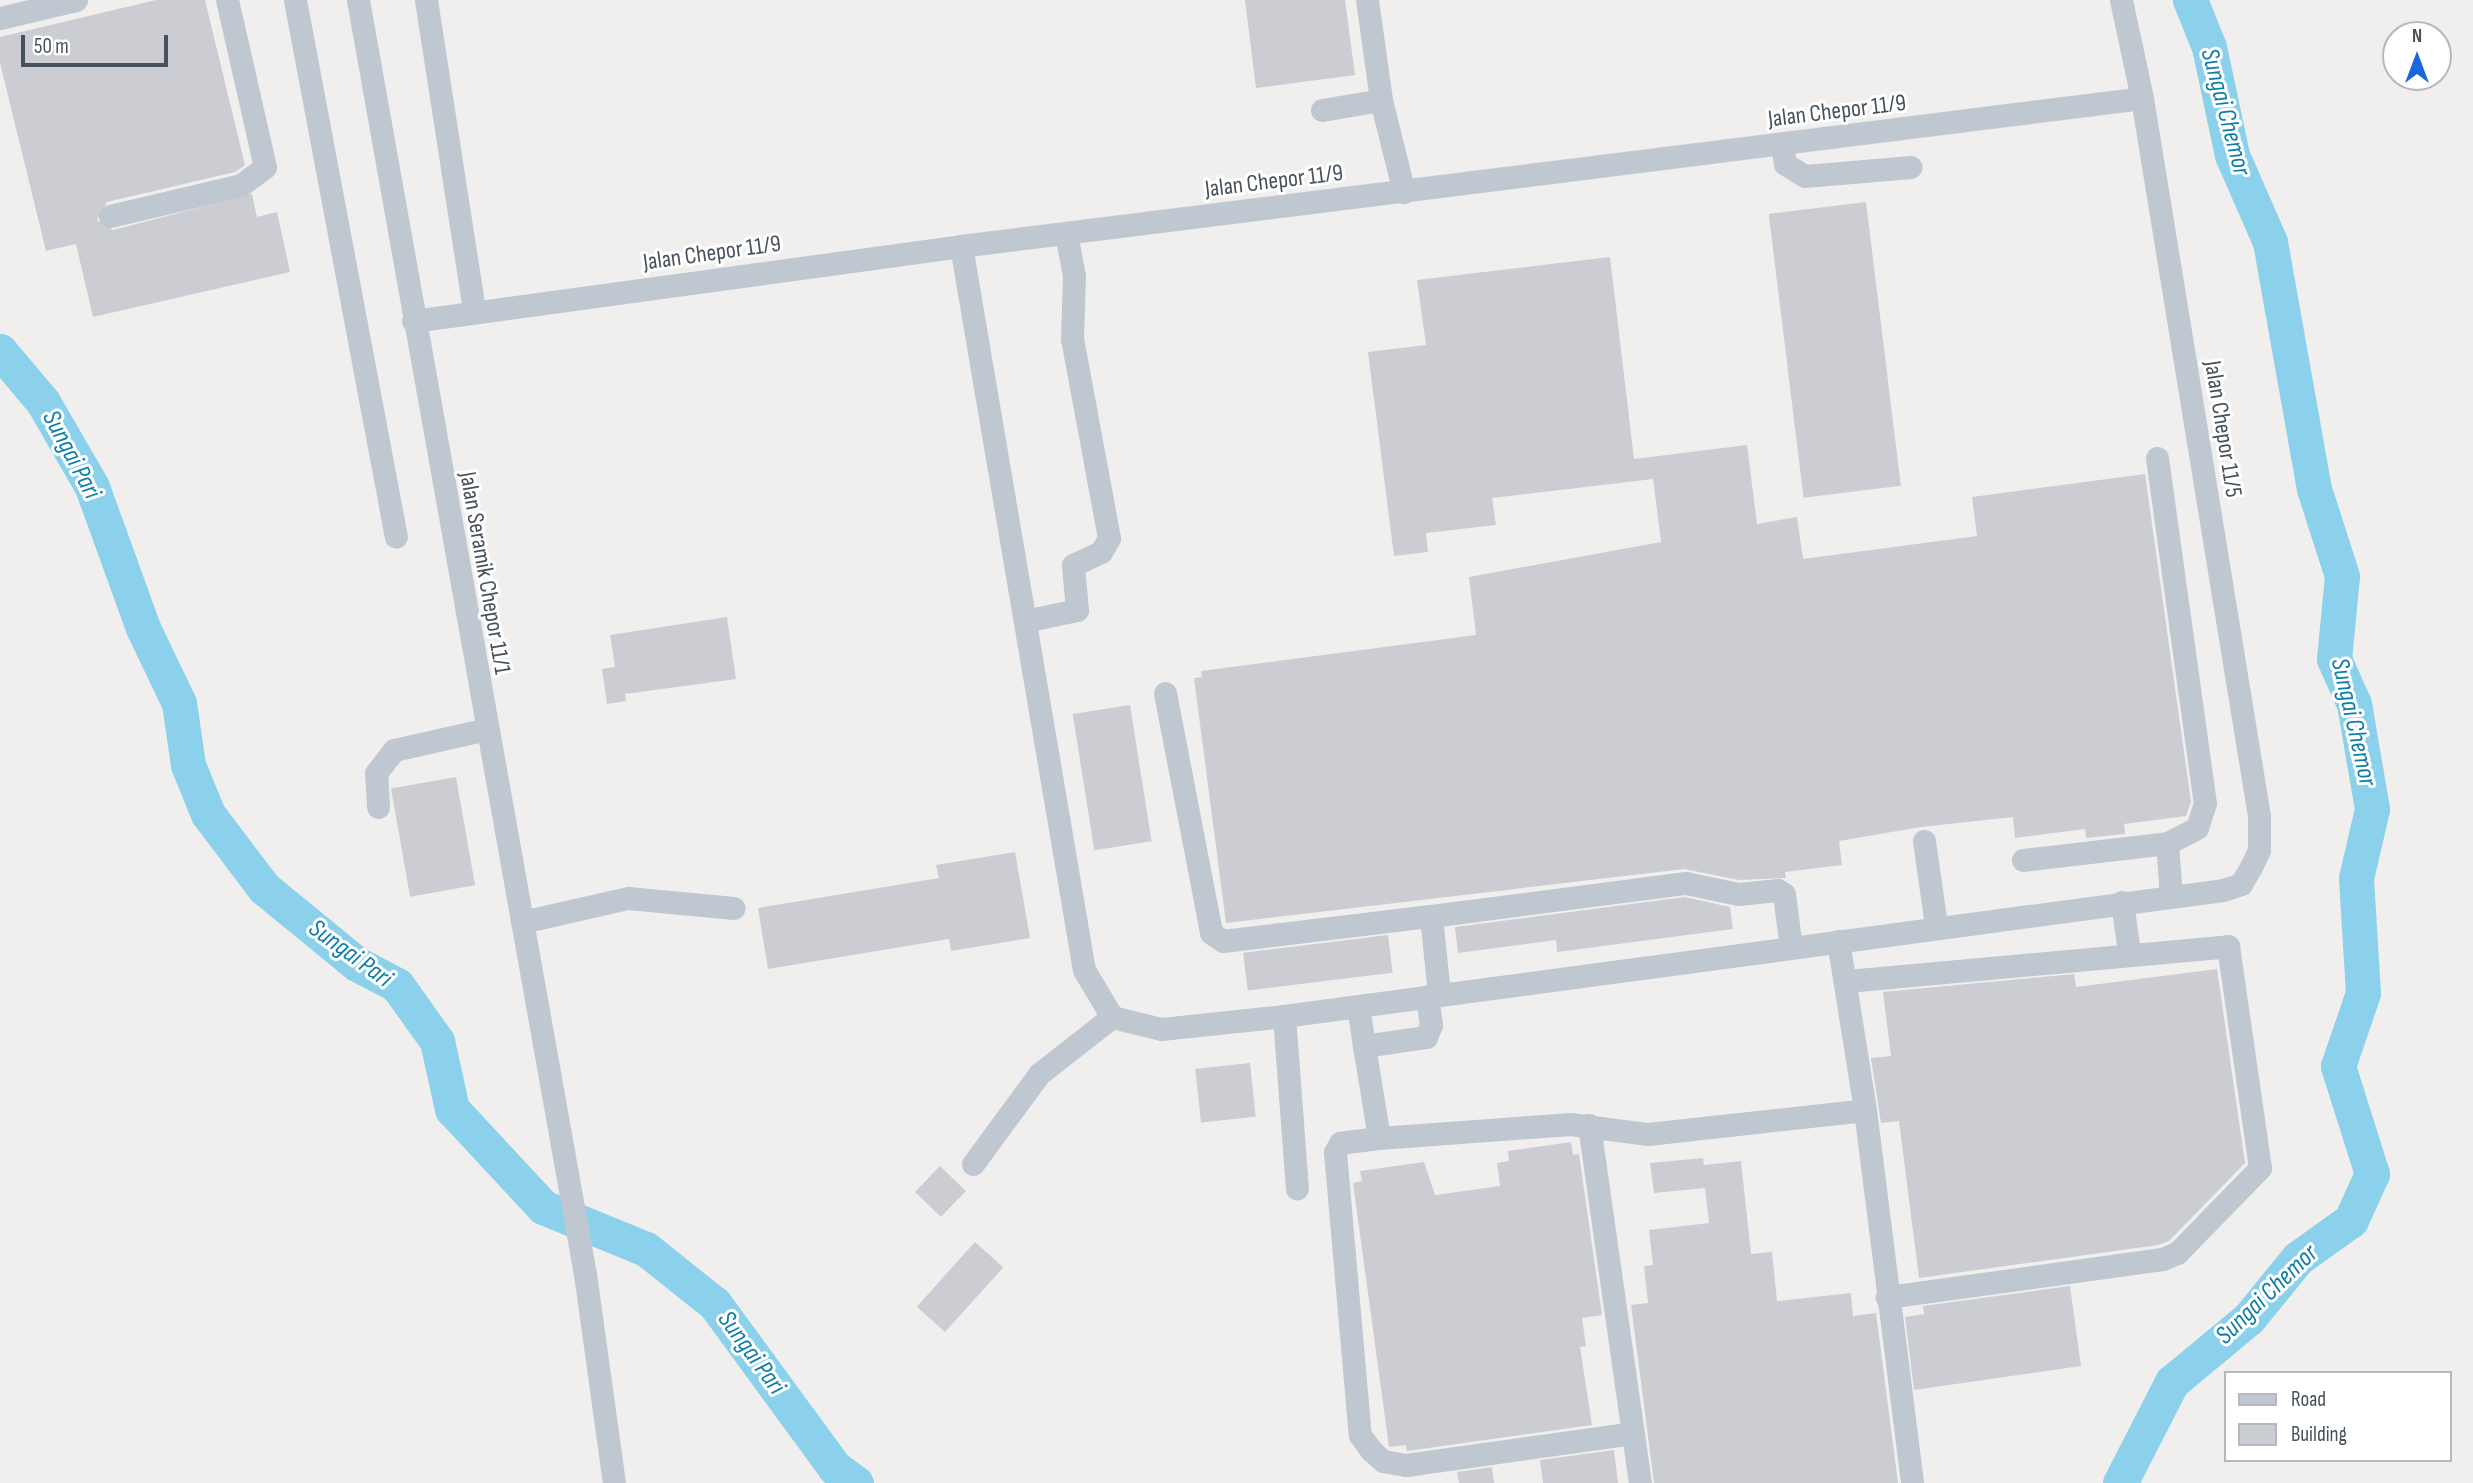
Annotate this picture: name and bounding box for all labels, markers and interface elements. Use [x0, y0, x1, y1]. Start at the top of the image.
scale bar [24, 21, 172, 65]
north arrow [2382, 21, 2452, 91]
text: N [2412, 25, 2422, 48]
text: 50 m [34, 34, 69, 59]
water label: Sungai Chemor [2193, 45, 2257, 179]
street label: Jalan Chepor 11/9 [1766, 88, 1908, 134]
street label: Jalan Chepor 11/9 [1203, 158, 1345, 204]
street label: Jalan Chepor 11/9 [641, 229, 783, 277]
street label: Jalan Chepor 11/5 [2198, 359, 2248, 499]
water label: Sungai Pari [35, 405, 107, 505]
street label: Jalan Seramik Chepor 11/1 [453, 469, 517, 677]
water label: Sungai Chemor [2323, 655, 2383, 789]
water label: Sungai Pari [302, 913, 398, 995]
water label: Sungai Chemor [2209, 1239, 2325, 1351]
water label: Sungai Pari [710, 1305, 792, 1401]
legend [2224, 1371, 2452, 1462]
text: Road [2291, 1387, 2326, 1412]
text: Building [2291, 1422, 2347, 1447]

